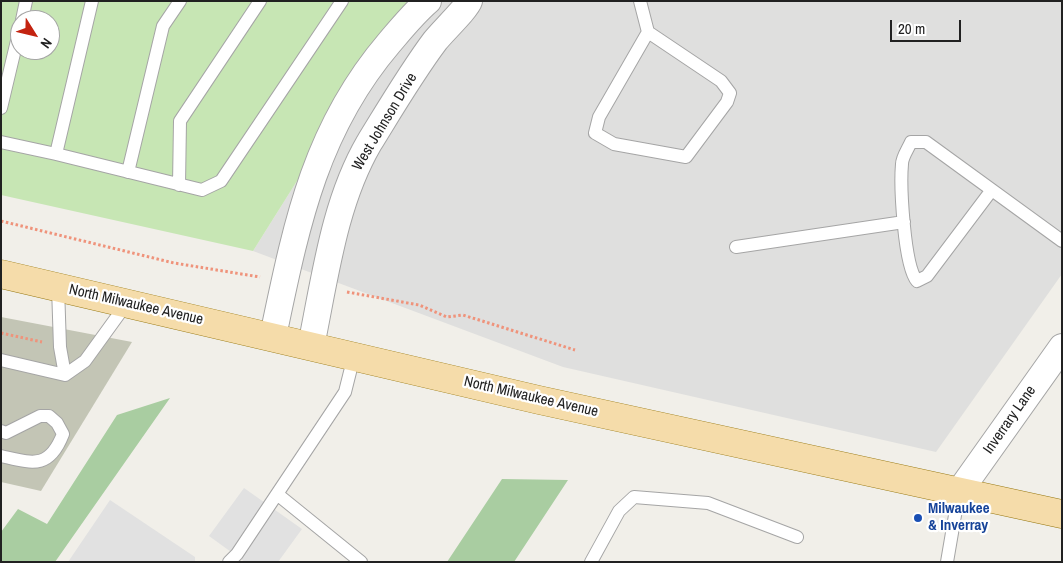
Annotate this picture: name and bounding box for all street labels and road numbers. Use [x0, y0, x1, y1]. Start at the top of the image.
street label: West Johnson Drive [349, 70, 421, 174]
street label: North Milwaukee Avenue [67, 281, 205, 329]
street label: North Milwaukee Avenue [462, 373, 600, 421]
street label: Inverrary Lane [980, 382, 1040, 458]

